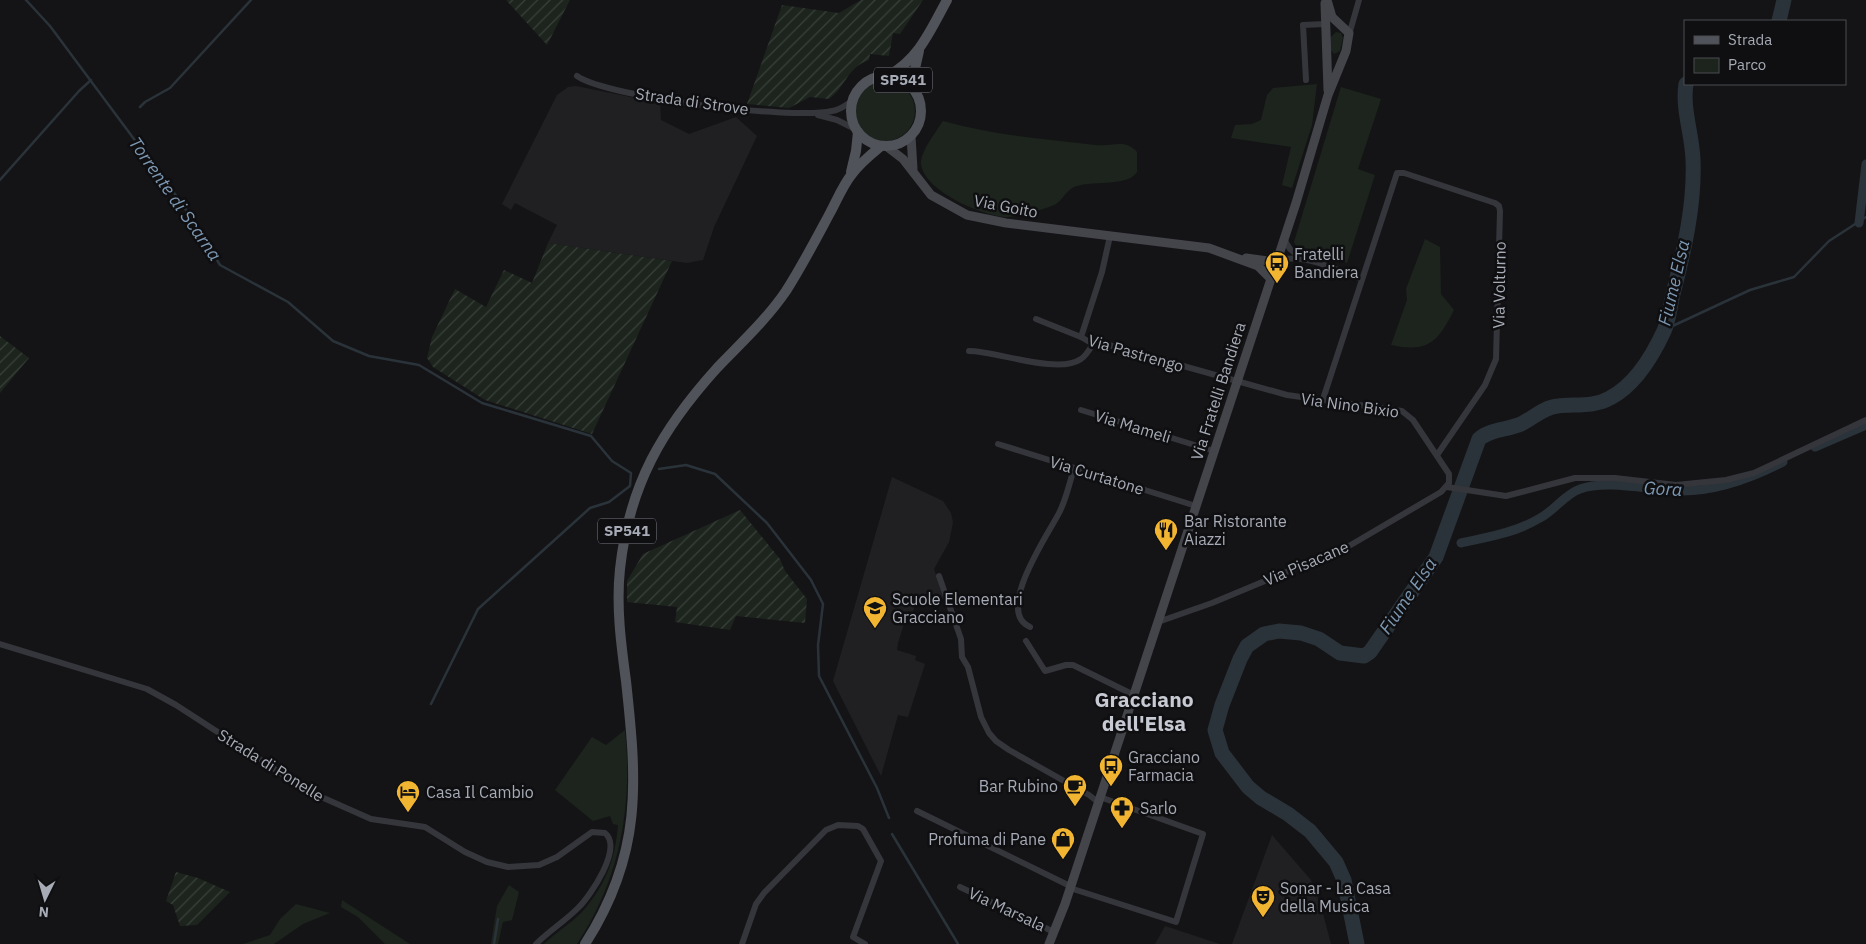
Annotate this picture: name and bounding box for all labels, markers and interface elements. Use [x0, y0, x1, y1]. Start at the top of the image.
legend [1684, 20, 1846, 85]
text: Strada [1728, 30, 1772, 49]
text: Parco [1728, 55, 1766, 74]
road number: SP541 [874, 68, 932, 92]
street label: Strada di Strove [634, 83, 750, 119]
water label: Torrente di Scarna [124, 132, 227, 265]
street label: Via Goito [972, 190, 1040, 222]
water label: Fiume Elsa [1652, 238, 1695, 328]
street label: Via Volturno [1488, 241, 1510, 329]
place label: Fratelli Bandiera [1294, 244, 1359, 282]
bus stop icon: Fratelli Bandiera [1264, 250, 1290, 284]
street label: Via Fratelli Bandiera [1186, 319, 1250, 463]
street label: Via Pastrengo [1086, 330, 1186, 376]
street label: Via Nino Bixio [1300, 388, 1400, 422]
street label: Via Mameli [1092, 405, 1174, 447]
street label: Via Curtatone [1047, 451, 1147, 499]
water label: Gora [1643, 476, 1683, 501]
place label: Bar Ristorante Aiazzi [1184, 511, 1287, 549]
restaurant icon: Bar Ristorante Aiazzi [1153, 517, 1179, 551]
road number: SP541 [598, 518, 656, 544]
street label: Via Pisacane [1260, 536, 1352, 590]
water label: Fiume Elsa [1374, 553, 1442, 638]
place label: Scuole Elementari Gracciano [892, 589, 1023, 627]
school or university icon: Scuole Elementari Gracciano [862, 595, 888, 629]
district label: Gracciano dell'Elsa [1094, 685, 1194, 737]
street label: Strada di Ponelle [214, 724, 328, 806]
place label: Gracciano Farmacia [1128, 747, 1200, 785]
bus stop icon: Gracciano Farmacia [1098, 753, 1124, 787]
cafe icon: Bar Rubino [1062, 773, 1088, 807]
place label: Bar Rubino [979, 776, 1058, 796]
hotel icon: Casa Il Cambio [395, 779, 421, 813]
place label: Casa Il Cambio [426, 782, 534, 802]
pharmacy icon: Sarlo [1109, 795, 1135, 829]
place label: Sarlo [1140, 798, 1177, 818]
shop icon: Profuma di Pane [1050, 826, 1076, 860]
place label: Profuma di Pane [928, 829, 1046, 849]
north arrow [20, 874, 70, 924]
place label: Sonar - La Casa della Musica [1280, 878, 1391, 916]
street label: Via Marsala [965, 882, 1049, 936]
theatre icon: Sonar - La Casa della Musica [1250, 884, 1276, 918]
text: N [38, 903, 50, 921]

